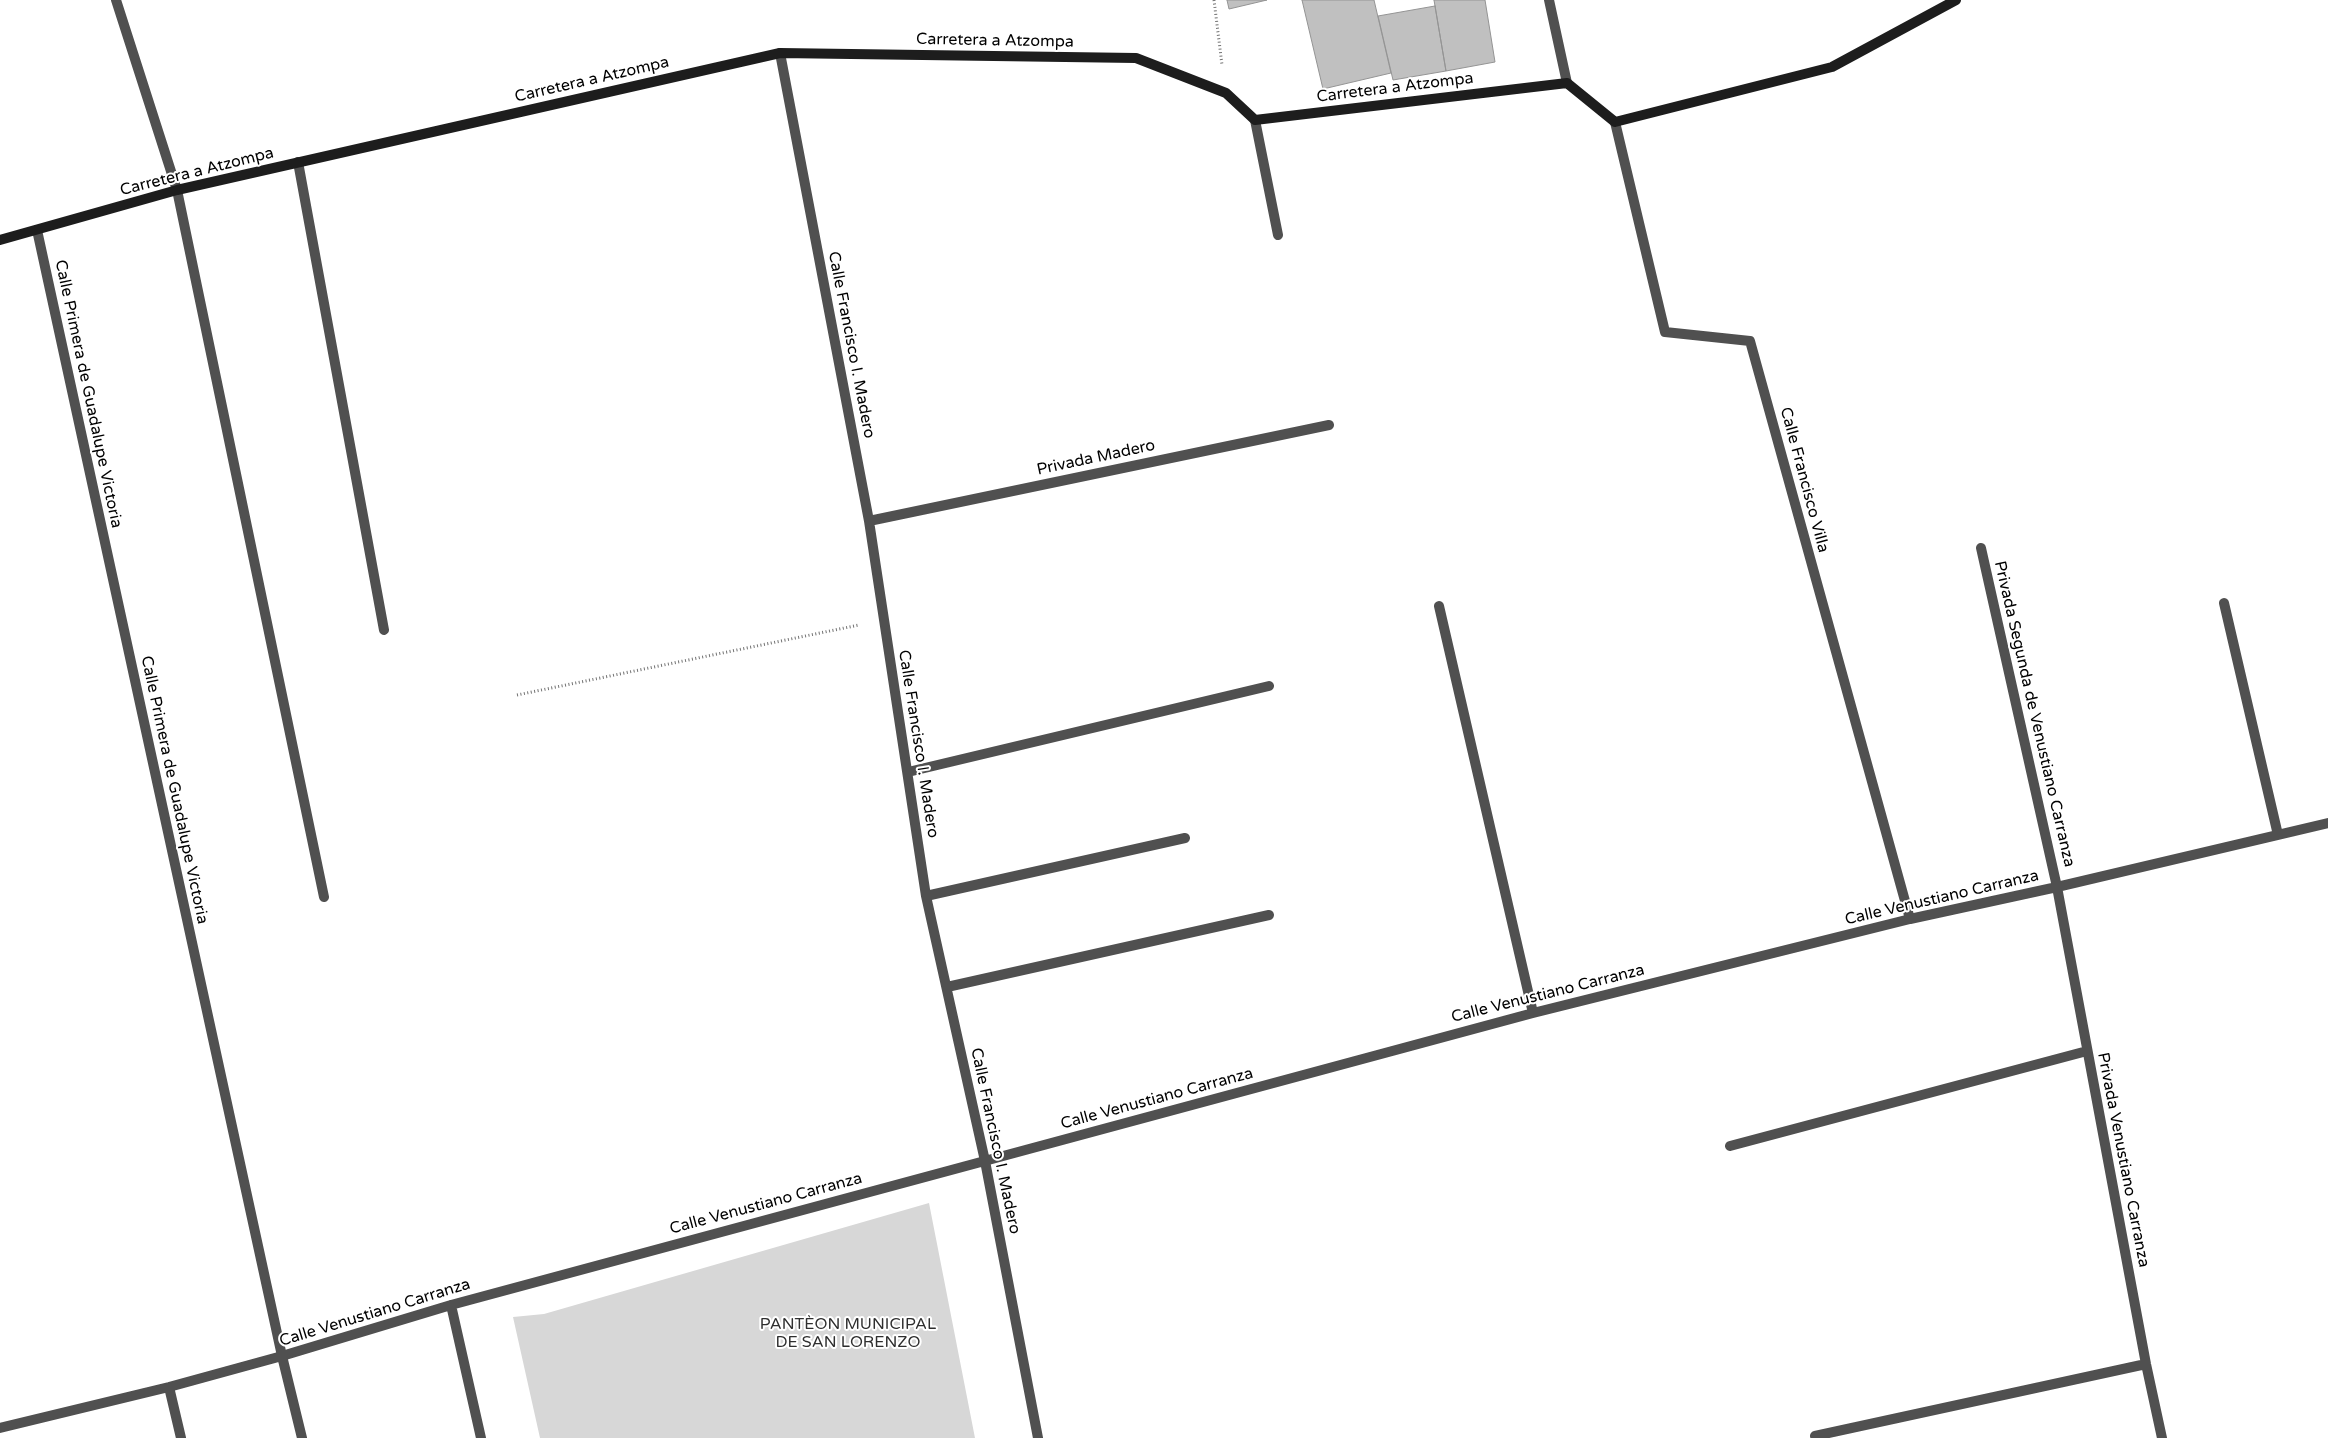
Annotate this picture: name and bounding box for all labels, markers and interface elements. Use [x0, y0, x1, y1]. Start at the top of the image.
street label: Carretera a Atzompa [916, 30, 1074, 52]
street label: Carretera a Atzompa [513, 53, 671, 107]
street label: Carretera a Atzompa [1316, 69, 1474, 107]
street label: Carretera a Atzompa [118, 144, 276, 200]
street label: Calle Francisco I. Madero [823, 250, 879, 440]
street label: Calle Primera de Guadalupe Victoria [50, 258, 126, 530]
street label: Calle Francisco Villa [1775, 405, 1833, 555]
street label: Privada Madero [1035, 436, 1157, 480]
street label: Privada Segunda de Venustiano Carranza [1989, 559, 2079, 869]
street label: Calle Francisco I. Madero [894, 649, 942, 839]
street label: Calle Primera de Guadalupe Victoria [136, 654, 212, 926]
street label: Calle Venustiano Carranza [1843, 866, 2041, 930]
street label: Calle Venustiano Carranza [1449, 961, 1647, 1027]
street label: Calle Francisco I. Madero [966, 1046, 1024, 1236]
street label: Privada Venustiano Carranza [2093, 1051, 2153, 1269]
street label: Calle Venustiano Carranza [1059, 1064, 1255, 1134]
street label: Calle Venustiano Carranza [668, 1169, 864, 1239]
street label: Calle Venustiano Carranza [277, 1275, 473, 1351]
park label: PANTÈON MUNICIPAL DE SAN LORENZO [760, 1315, 936, 1353]

